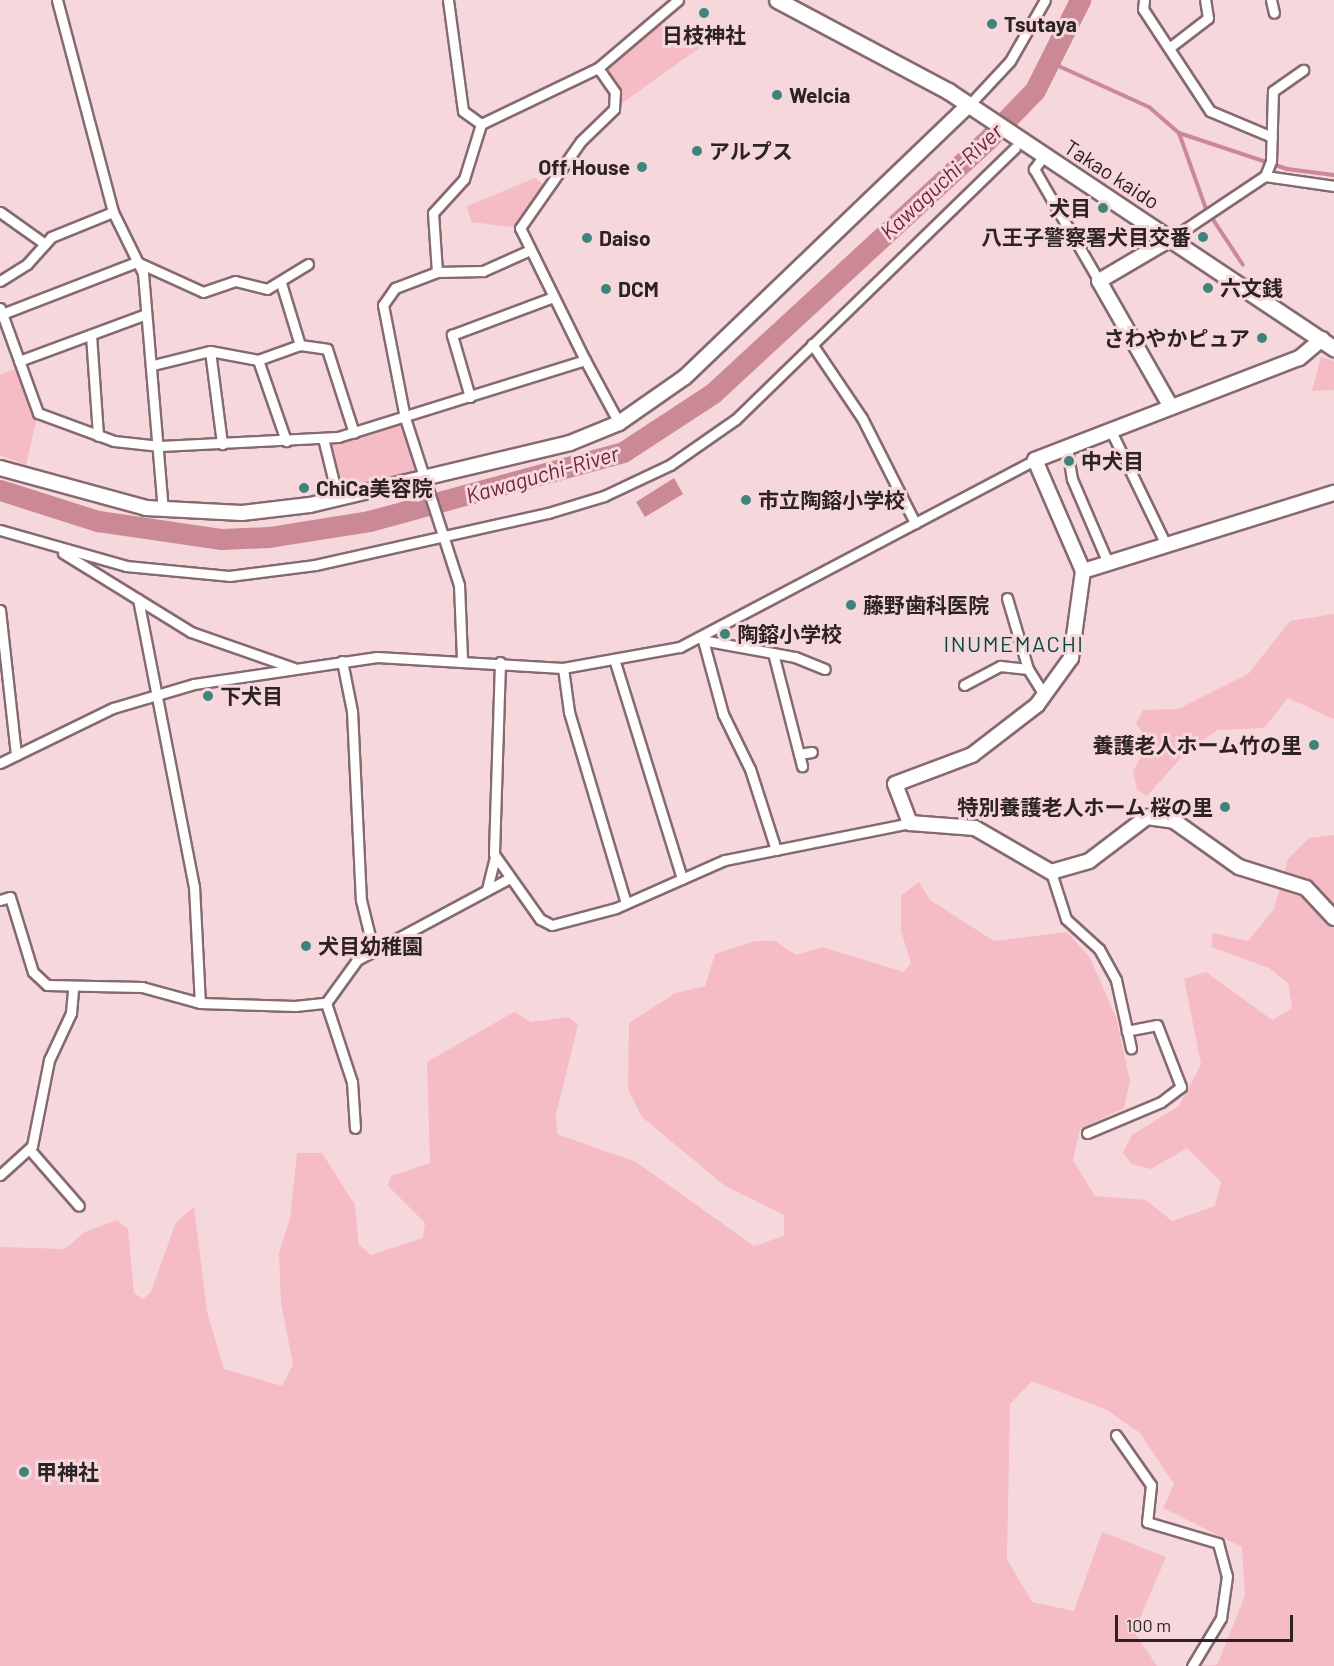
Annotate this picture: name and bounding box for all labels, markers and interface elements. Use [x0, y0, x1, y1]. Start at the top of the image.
marker: 日枝神社 [697, 6, 711, 20]
place label: Tsutaya [1004, 11, 1077, 37]
marker: Tsutaya [985, 17, 999, 31]
place label: 日枝神社 [662, 22, 746, 48]
place label: Welcia [789, 82, 850, 108]
marker: Welcia [770, 88, 784, 102]
water label: Kawaguchi-River [874, 118, 1008, 244]
street label: Takao kaido [1060, 134, 1164, 214]
place label: アルプス [709, 138, 793, 164]
marker: アルプス [690, 144, 704, 158]
place label: Off House [538, 154, 630, 180]
marker: Off House [635, 160, 649, 174]
place label: 犬目 [1049, 195, 1091, 221]
marker: 犬目 [1096, 201, 1110, 215]
place label: 八王子警察署犬目交番 [981, 224, 1191, 250]
place label: Daiso [599, 225, 651, 251]
marker: 八王子警察署犬目交番 [1196, 230, 1210, 244]
marker: Daiso [580, 231, 594, 245]
place label: 六文銭 [1220, 275, 1283, 301]
place label: DCM [618, 276, 659, 302]
marker: 六文銭 [1201, 281, 1215, 295]
marker: DCM [599, 282, 613, 296]
place label: さわやかピュア [1103, 325, 1250, 351]
marker: さわやかピュア [1255, 331, 1269, 345]
water label: Kawaguchi-River [463, 440, 621, 508]
place label: 中犬目 [1081, 448, 1144, 474]
marker: 中犬目 [1062, 454, 1076, 468]
place label: ChiCa美容院 [316, 475, 432, 501]
marker: ChiCa美容院 [297, 481, 311, 495]
place label: 市立陶鎔小学校 [758, 487, 905, 513]
marker: 市立陶鎔小学校 [739, 493, 753, 507]
place label: 藤野歯科医院 [863, 592, 989, 618]
marker: 藤野歯科医院 [844, 598, 858, 612]
place label: 陶鎔小学校 [737, 621, 842, 647]
marker: 陶鎔小学校 [718, 627, 732, 641]
district label: INUMEMACHI [943, 631, 1085, 657]
place label: 下犬目 [220, 683, 283, 709]
marker: 下犬目 [201, 689, 215, 703]
place label: 養護老人ホーム竹の里 [1092, 732, 1302, 758]
marker: 養護老人ホーム竹の里 [1307, 738, 1321, 752]
place label: 特別養護老人ホーム 桜の里 [957, 794, 1213, 820]
marker: 特別養護老人ホーム 桜の里 [1218, 800, 1232, 814]
place label: 犬目幼稚園 [318, 933, 423, 959]
marker: 犬目幼稚園 [299, 939, 313, 953]
place label: 甲神社 [36, 1459, 99, 1485]
marker: 甲神社 [17, 1465, 31, 1479]
scale bar [1118, 1603, 1296, 1641]
text: 100 m [1126, 1614, 1171, 1636]

